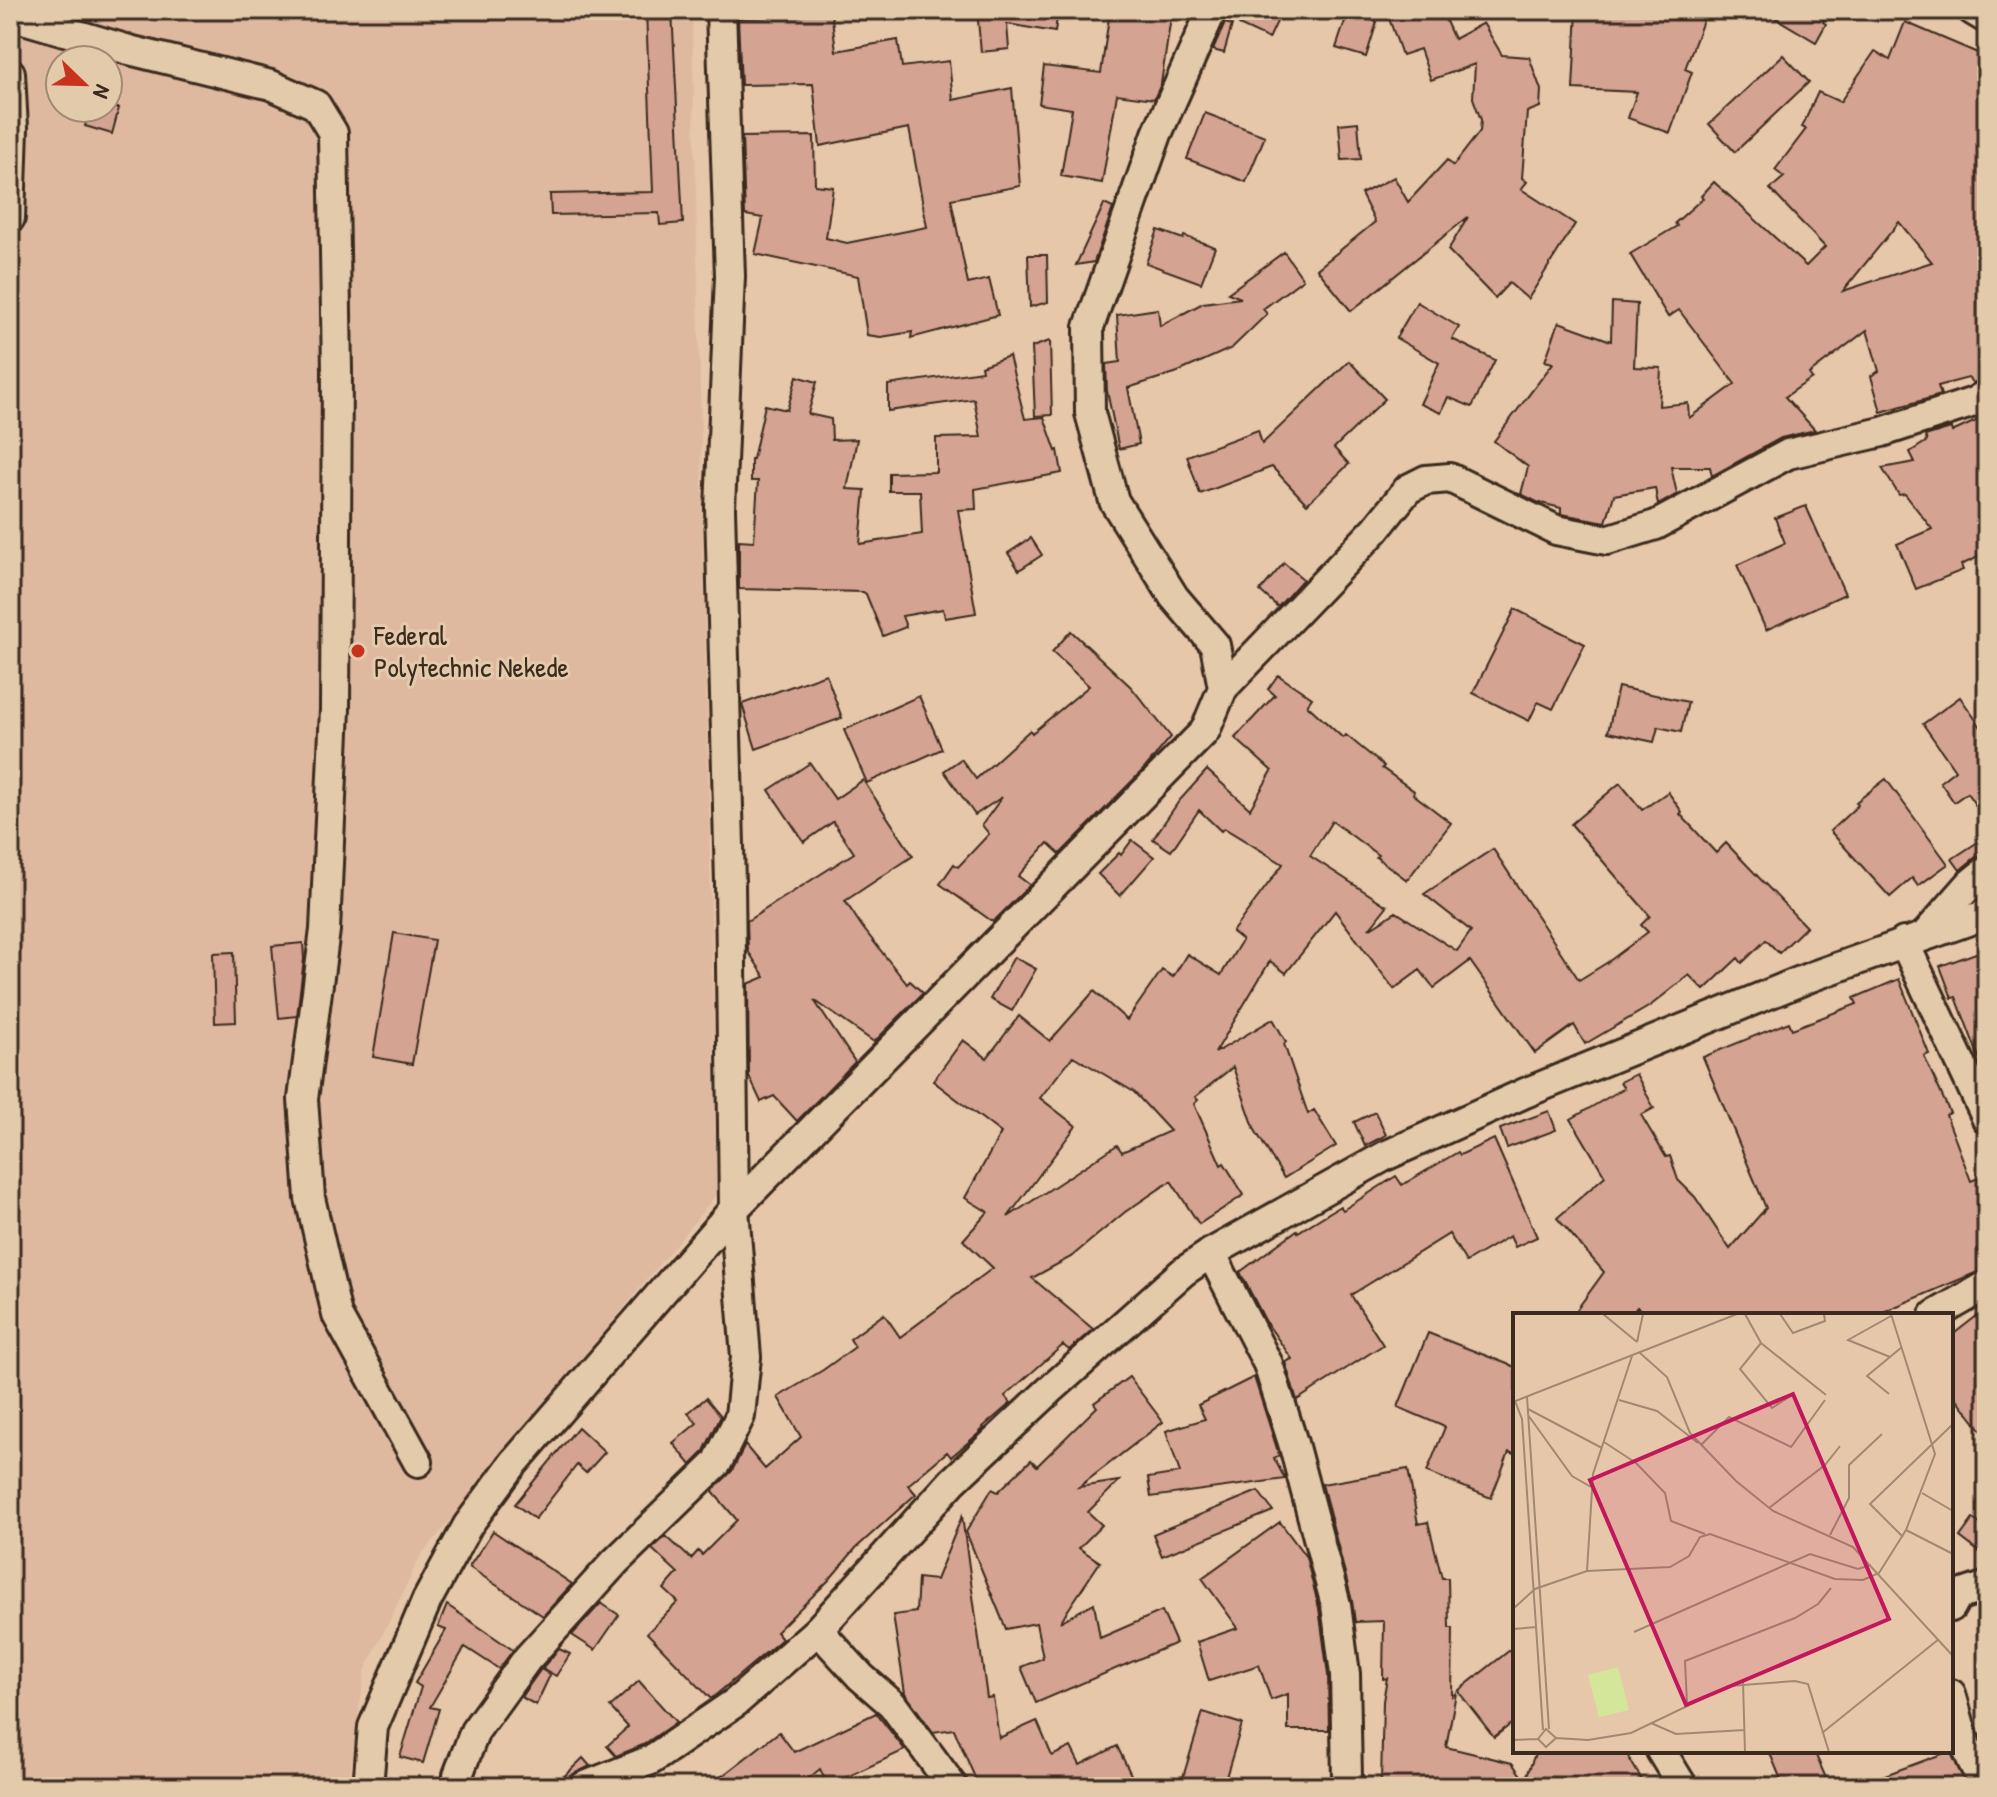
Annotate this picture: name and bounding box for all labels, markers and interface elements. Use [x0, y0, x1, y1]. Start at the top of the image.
north arrow [44, 44, 124, 124]
text: N [86, 81, 119, 103]
place label: Federal Polytechnic Nekede [373, 616, 569, 686]
marker: Federal Polytechnic Nekede [349, 642, 367, 660]
inset map [1513, 1313, 1953, 1753]

